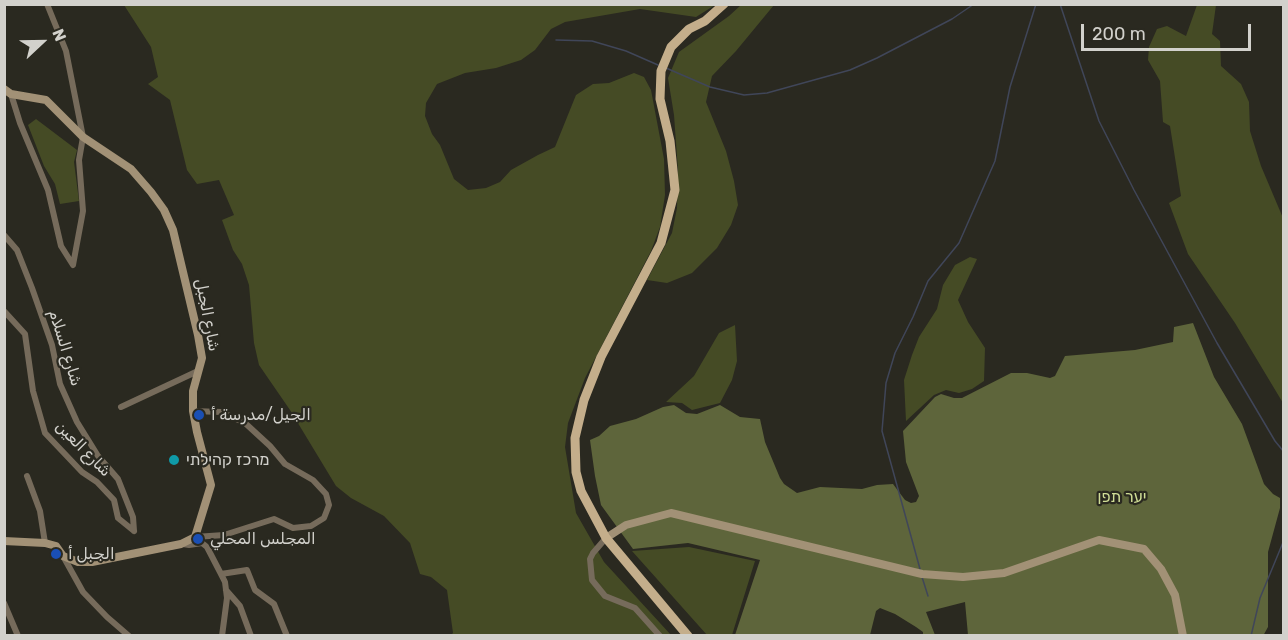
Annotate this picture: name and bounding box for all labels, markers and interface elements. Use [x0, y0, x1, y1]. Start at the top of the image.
north arrow [12, 12, 72, 72]
scale bar [1084, 12, 1254, 50]
text: 200 m [1092, 23, 1146, 45]
text: N [48, 26, 70, 44]
street label: شارع الجبل [191, 277, 223, 353]
street label: شارع السلام [44, 308, 86, 388]
place label: الجيل/مدرسة أ [211, 405, 311, 425]
marker: الجيل/مدرسة أ [192, 408, 206, 422]
street label: شارع العين [51, 417, 115, 481]
place label: מרכז קהילתי [186, 450, 270, 470]
marker: מרכז קהילתי [167, 453, 181, 467]
park label: יער תפן [1097, 487, 1147, 507]
place label: المجلس المحلي [210, 529, 316, 549]
marker: المجلس المحلي [191, 532, 205, 546]
place label: الجبل أ [68, 544, 115, 564]
marker: الجبل أ [49, 547, 63, 561]

